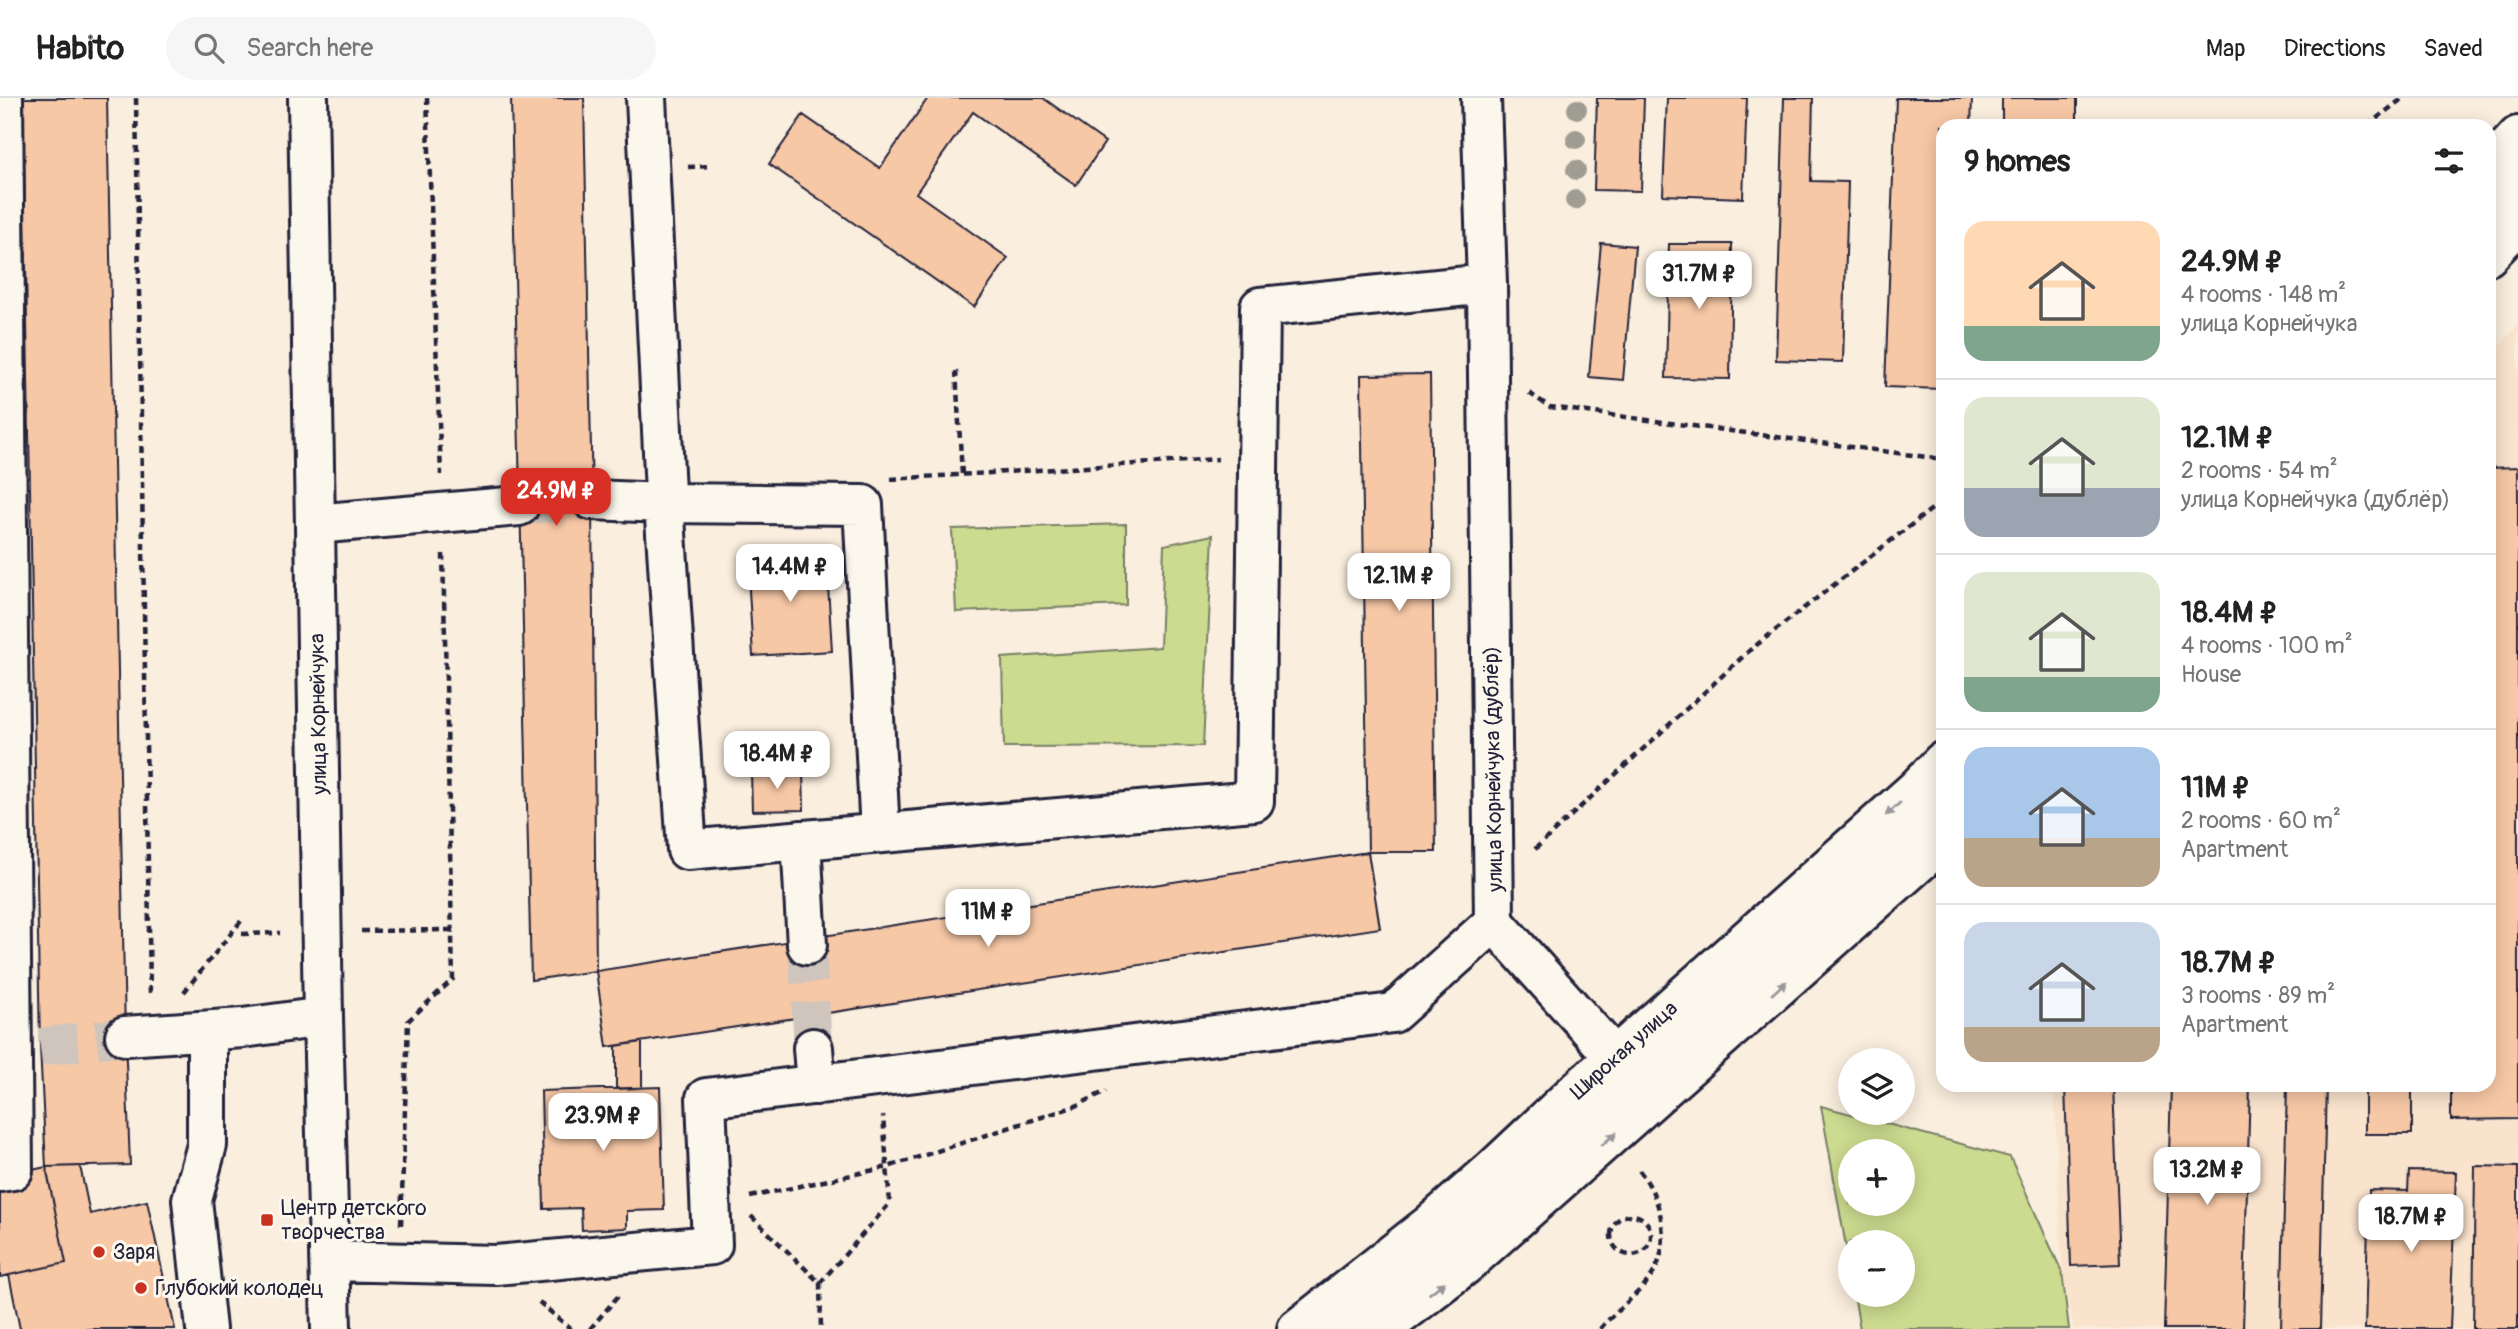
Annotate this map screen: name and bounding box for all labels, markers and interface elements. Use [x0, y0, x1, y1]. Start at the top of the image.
search box [166, 17, 656, 80]
text: Habito [35, 28, 124, 69]
icon: search [190, 29, 228, 67]
text: Search here [246, 32, 373, 64]
text: Map [2206, 34, 2246, 63]
text: Directions [2284, 34, 2385, 63]
text: Saved [2423, 34, 2483, 63]
icon: filters [2430, 142, 2468, 180]
text: 9 homes [1964, 143, 2070, 180]
text: 24.9M ₽ [2181, 243, 2283, 280]
icon: home [2020, 249, 2104, 333]
pin: 31.7M ₽ [1634, 252, 1764, 311]
text: 31.7M ₽ [1662, 259, 1736, 288]
text: 4 rooms · 148 m² [2181, 280, 2346, 309]
text: улица Корнейчука [2181, 309, 2358, 338]
text: 12.1M ₽ [2181, 419, 2274, 456]
icon: home [2020, 425, 2104, 509]
text: 2 rooms · 54 m² [2181, 456, 2338, 485]
pin: 24.9M ₽ [491, 468, 621, 528]
text: 24.9M ₽ [517, 476, 595, 505]
text: улица Корнейчука (дублёр) [2181, 485, 2450, 514]
pin: 14.4M ₽ [725, 545, 855, 604]
text: 14.4M ₽ [752, 552, 828, 581]
pin: 12.1M ₽ [1334, 554, 1464, 613]
text: 12.1M ₽ [1363, 561, 1435, 590]
text: 18.4M ₽ [2181, 594, 2278, 631]
icon: home [2020, 600, 2104, 684]
text: 4 rooms · 100 m² [2181, 631, 2353, 660]
street label: улица Корнейчука [304, 633, 333, 796]
street label: улица Корнейчука (дублёр) [1478, 646, 1509, 893]
text: House [2181, 660, 2241, 689]
pin: 18.4M ₽ [712, 732, 842, 791]
text: 18.4M ₽ [740, 739, 814, 768]
text: 11M ₽ [2181, 769, 2251, 806]
icon: home [2020, 775, 2104, 859]
one-way arrow [1885, 801, 1902, 817]
text: 2 rooms · 60 m² [2181, 806, 2341, 835]
text: Apartment [2181, 835, 2288, 864]
pin: 11M ₽ [939, 890, 1037, 949]
text: 11M ₽ [961, 897, 1015, 926]
text: 18.7M ₽ [2181, 944, 2276, 981]
icon: home [2020, 950, 2104, 1034]
one-way arrow [1770, 980, 1788, 996]
text: 3 rooms · 89 m² [2181, 981, 2335, 1010]
street label: Широкая улица [1565, 995, 1684, 1106]
text: Apartment [2181, 1010, 2288, 1039]
map controls [1838, 1048, 1915, 1307]
button: layers [1838, 1048, 1915, 1125]
pin: 23.9M ₽ [538, 1094, 668, 1153]
text: 23.9M ₽ [564, 1101, 642, 1130]
one-way arrow [1600, 1132, 1617, 1148]
button: + [1838, 1139, 1915, 1216]
pin: 13.2M ₽ [2142, 1148, 2272, 1207]
text: 13.2M ₽ [2169, 1155, 2245, 1184]
pin: 18.7M ₽ [2346, 1194, 2476, 1254]
place label: Центр детского творчества [281, 1195, 426, 1246]
text: 18.7M ₽ [2374, 1202, 2448, 1231]
marker: Центр детского творчества [259, 1212, 275, 1228]
button: − [1838, 1230, 1915, 1307]
place label: Заря [113, 1239, 155, 1266]
marker: Заря [91, 1244, 107, 1260]
place label: Глубокий колодец [155, 1275, 324, 1302]
marker: Глубокий колодец [133, 1280, 149, 1296]
one-way arrow [1427, 1280, 1445, 1295]

